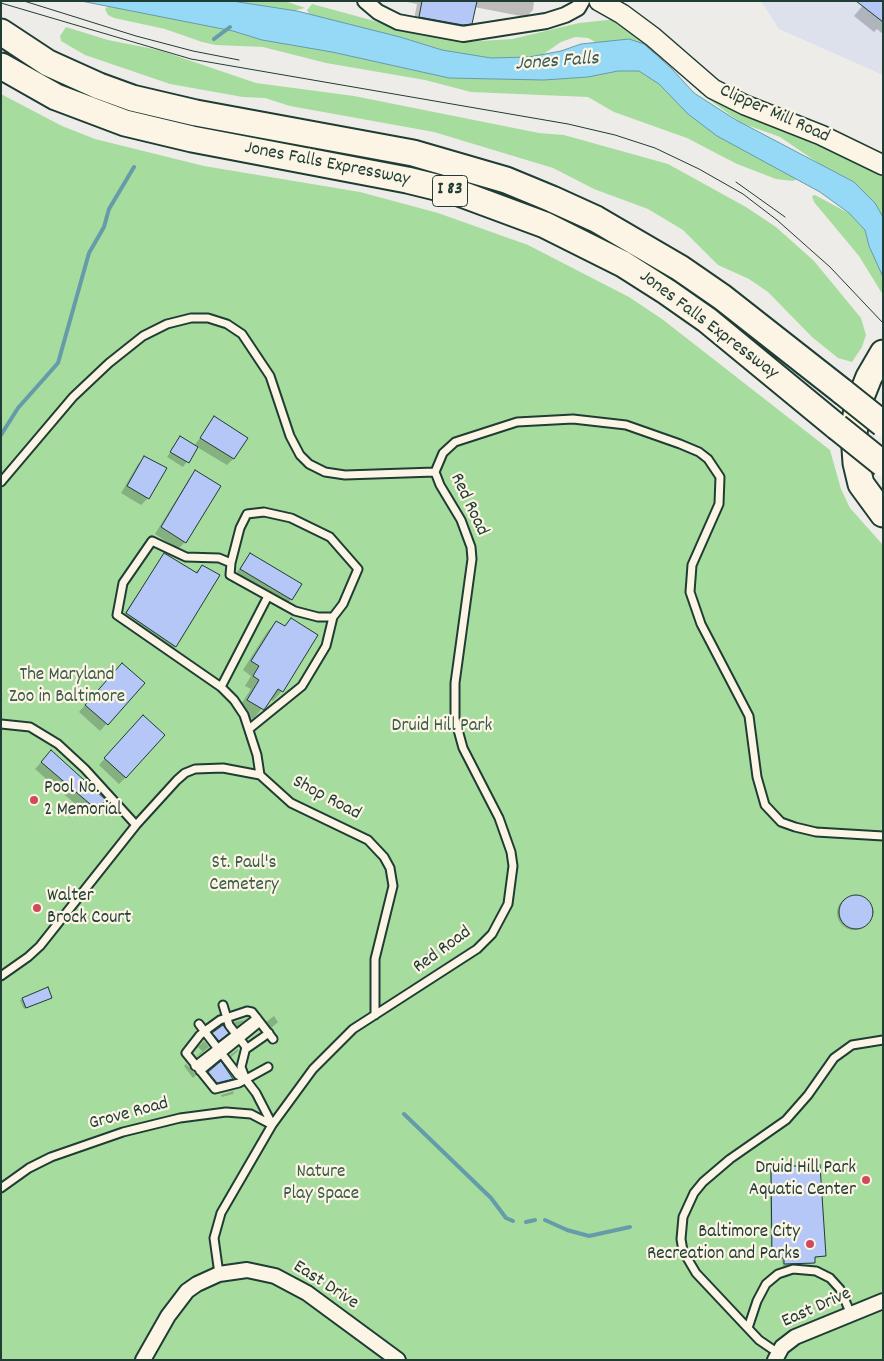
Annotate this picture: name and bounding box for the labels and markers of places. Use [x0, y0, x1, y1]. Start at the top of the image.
place label: Pool No. 2 Memorial [44, 778, 122, 822]
marker: Pool No. 2 Memorial [28, 794, 40, 806]
place label: Walter Brock Court [47, 886, 131, 930]
marker: Walter Brock Court [31, 902, 43, 914]
place label: Druid Hill Park Aquatic Center [749, 1158, 856, 1202]
marker: Druid Hill Park Aquatic Center [860, 1174, 872, 1186]
place label: Baltimore City Recreation and Parks [647, 1222, 800, 1266]
marker: Baltimore City Recreation and Parks [804, 1238, 816, 1250]

